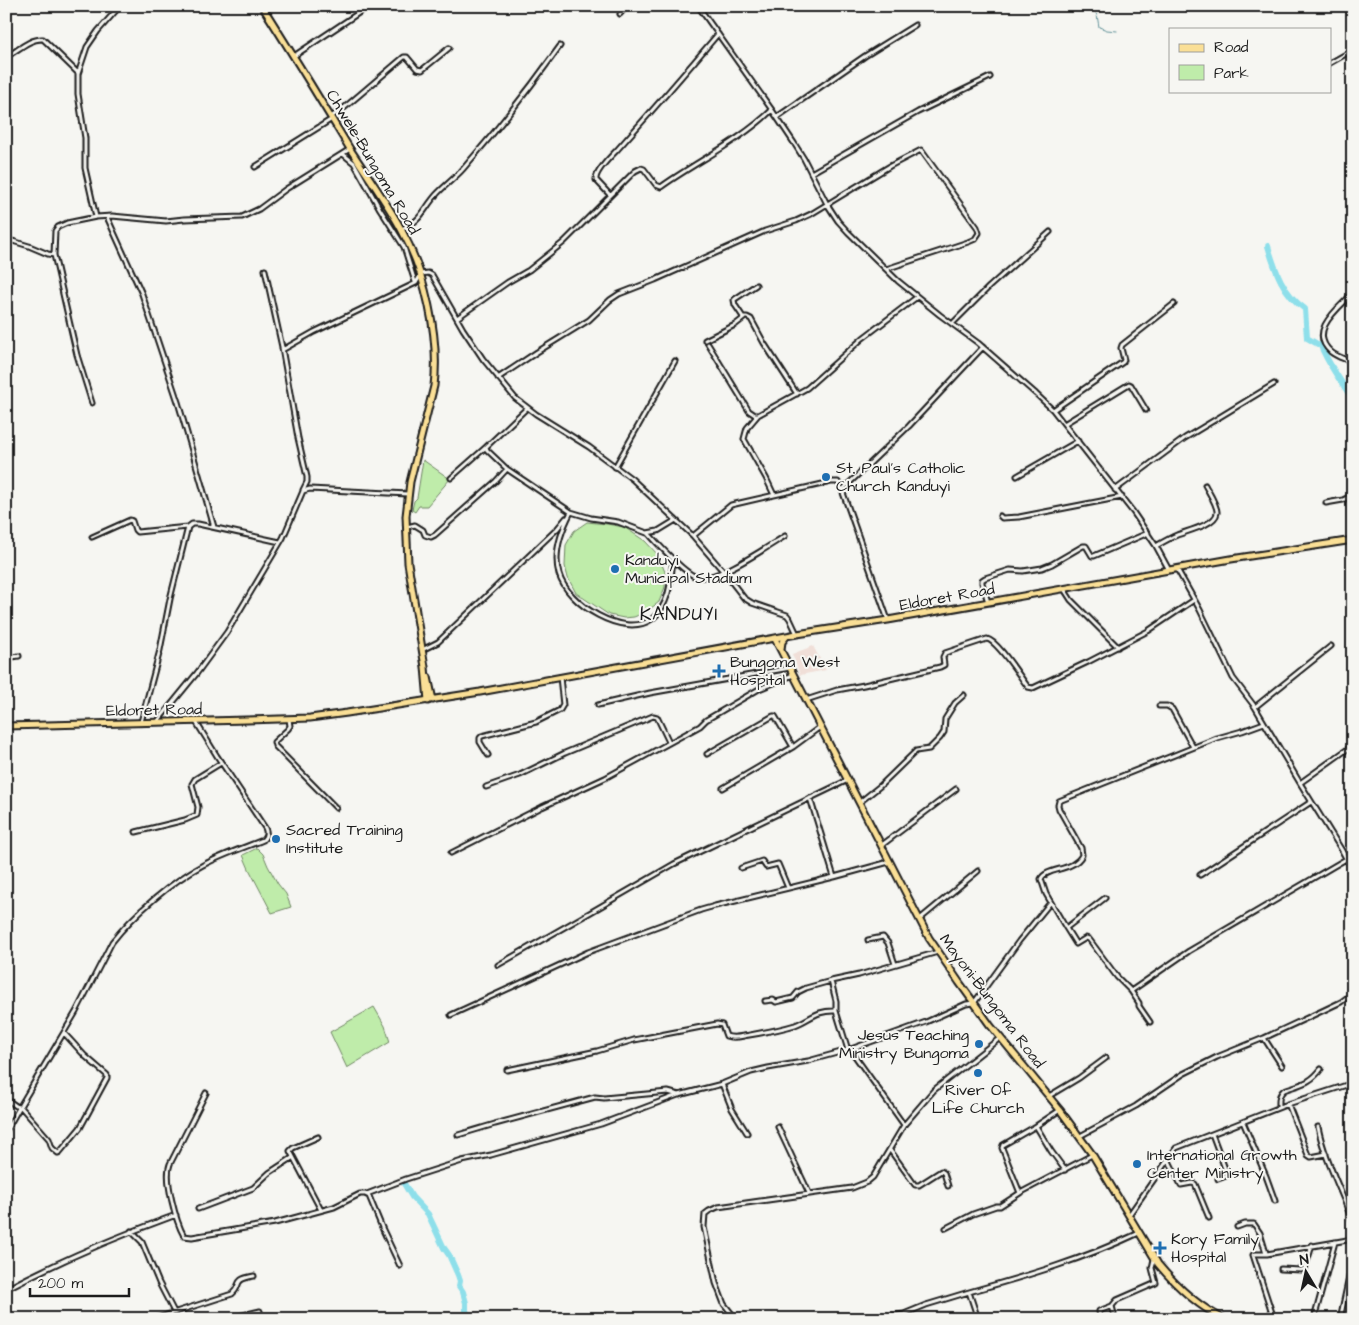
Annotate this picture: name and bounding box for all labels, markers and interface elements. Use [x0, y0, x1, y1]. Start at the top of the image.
legend [1169, 28, 1332, 92]
text: Road [1214, 37, 1249, 58]
text: Park [1214, 63, 1249, 84]
street label: Chwele-Bungoma Road [320, 85, 425, 239]
place label: St. Paul's Catholic Church Kanduyi [836, 457, 965, 498]
marker: St. Paul's Catholic Church Kanduyi [820, 471, 832, 483]
place label: Kanduyi Municipal Stadium [625, 549, 752, 589]
marker: Kanduyi Municipal Stadium [609, 563, 621, 575]
street label: Eldoret Road [898, 578, 996, 616]
district label: KANDUYI [640, 601, 718, 628]
place label: Bungoma West Hospital [730, 651, 840, 691]
marker: Bungoma West Hospital [712, 664, 726, 678]
street label: Eldoret Road [106, 698, 202, 722]
place label: Sacred Training Institute [286, 819, 403, 859]
marker: Sacred Training Institute [270, 833, 282, 845]
street label: Mayoni-Bungoma Road [933, 929, 1050, 1073]
place label: Jesus Teaching Ministry Bungoma [839, 1024, 969, 1065]
marker: Jesus Teaching Ministry Bungoma [973, 1038, 985, 1050]
marker: River Of Life Church [972, 1067, 984, 1079]
place label: River Of Life Church [932, 1079, 1024, 1119]
place label: International Growth Center Ministry [1147, 1144, 1297, 1185]
marker: International Growth Center Ministry [1131, 1158, 1143, 1170]
place label: Kory Family Hospital [1171, 1228, 1259, 1268]
marker: Kory Family Hospital [1153, 1241, 1167, 1255]
north arrow [1282, 1248, 1332, 1298]
text: N [1298, 1250, 1310, 1271]
scale bar [30, 1265, 129, 1297]
text: 200 m [38, 1273, 84, 1294]

